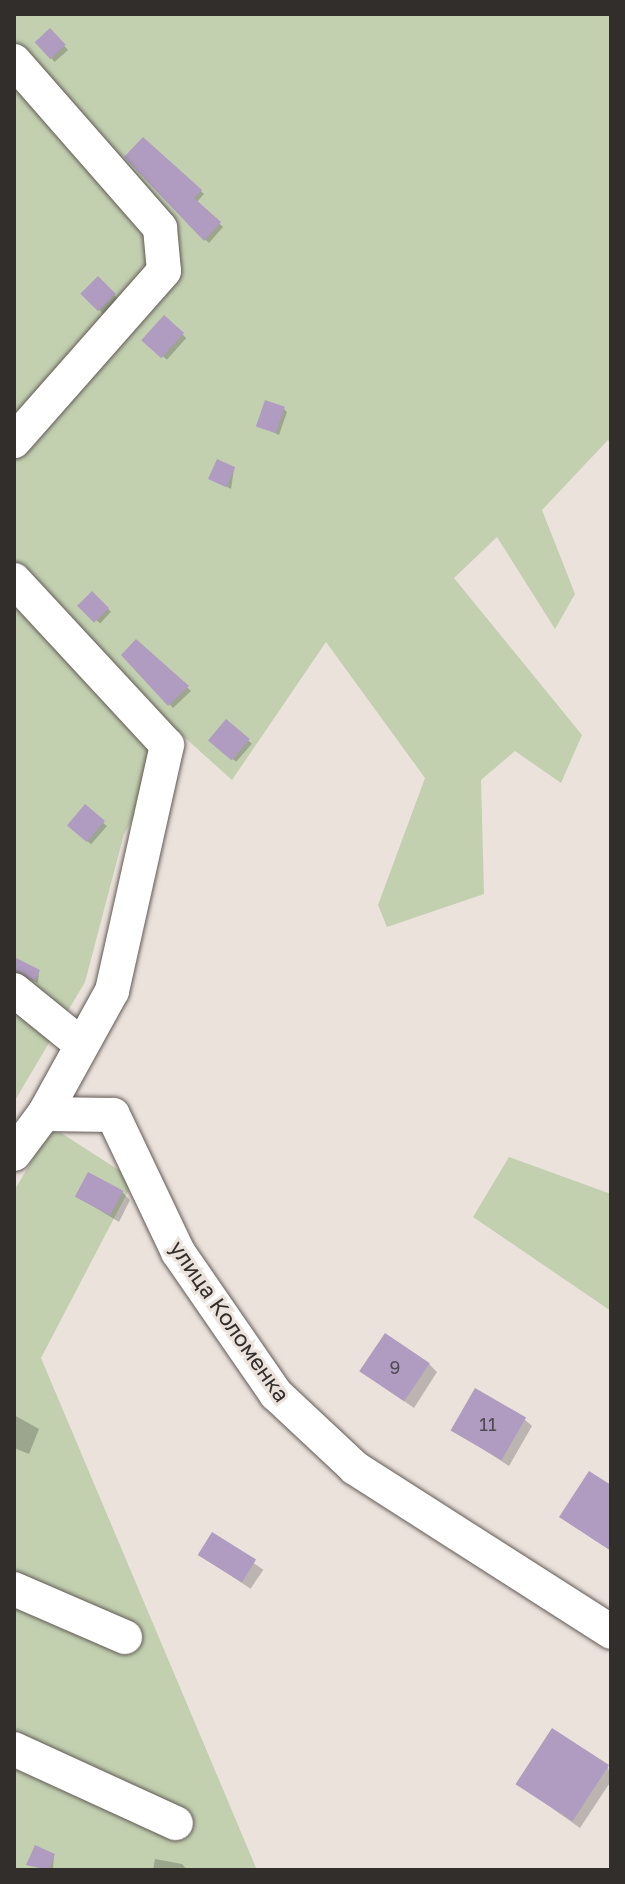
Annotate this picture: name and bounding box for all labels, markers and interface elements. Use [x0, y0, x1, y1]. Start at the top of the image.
street label: улица Коломенка [164, 1235, 296, 1407]
house number: 9 [390, 1356, 400, 1378]
house number: 11 [479, 1413, 497, 1435]

